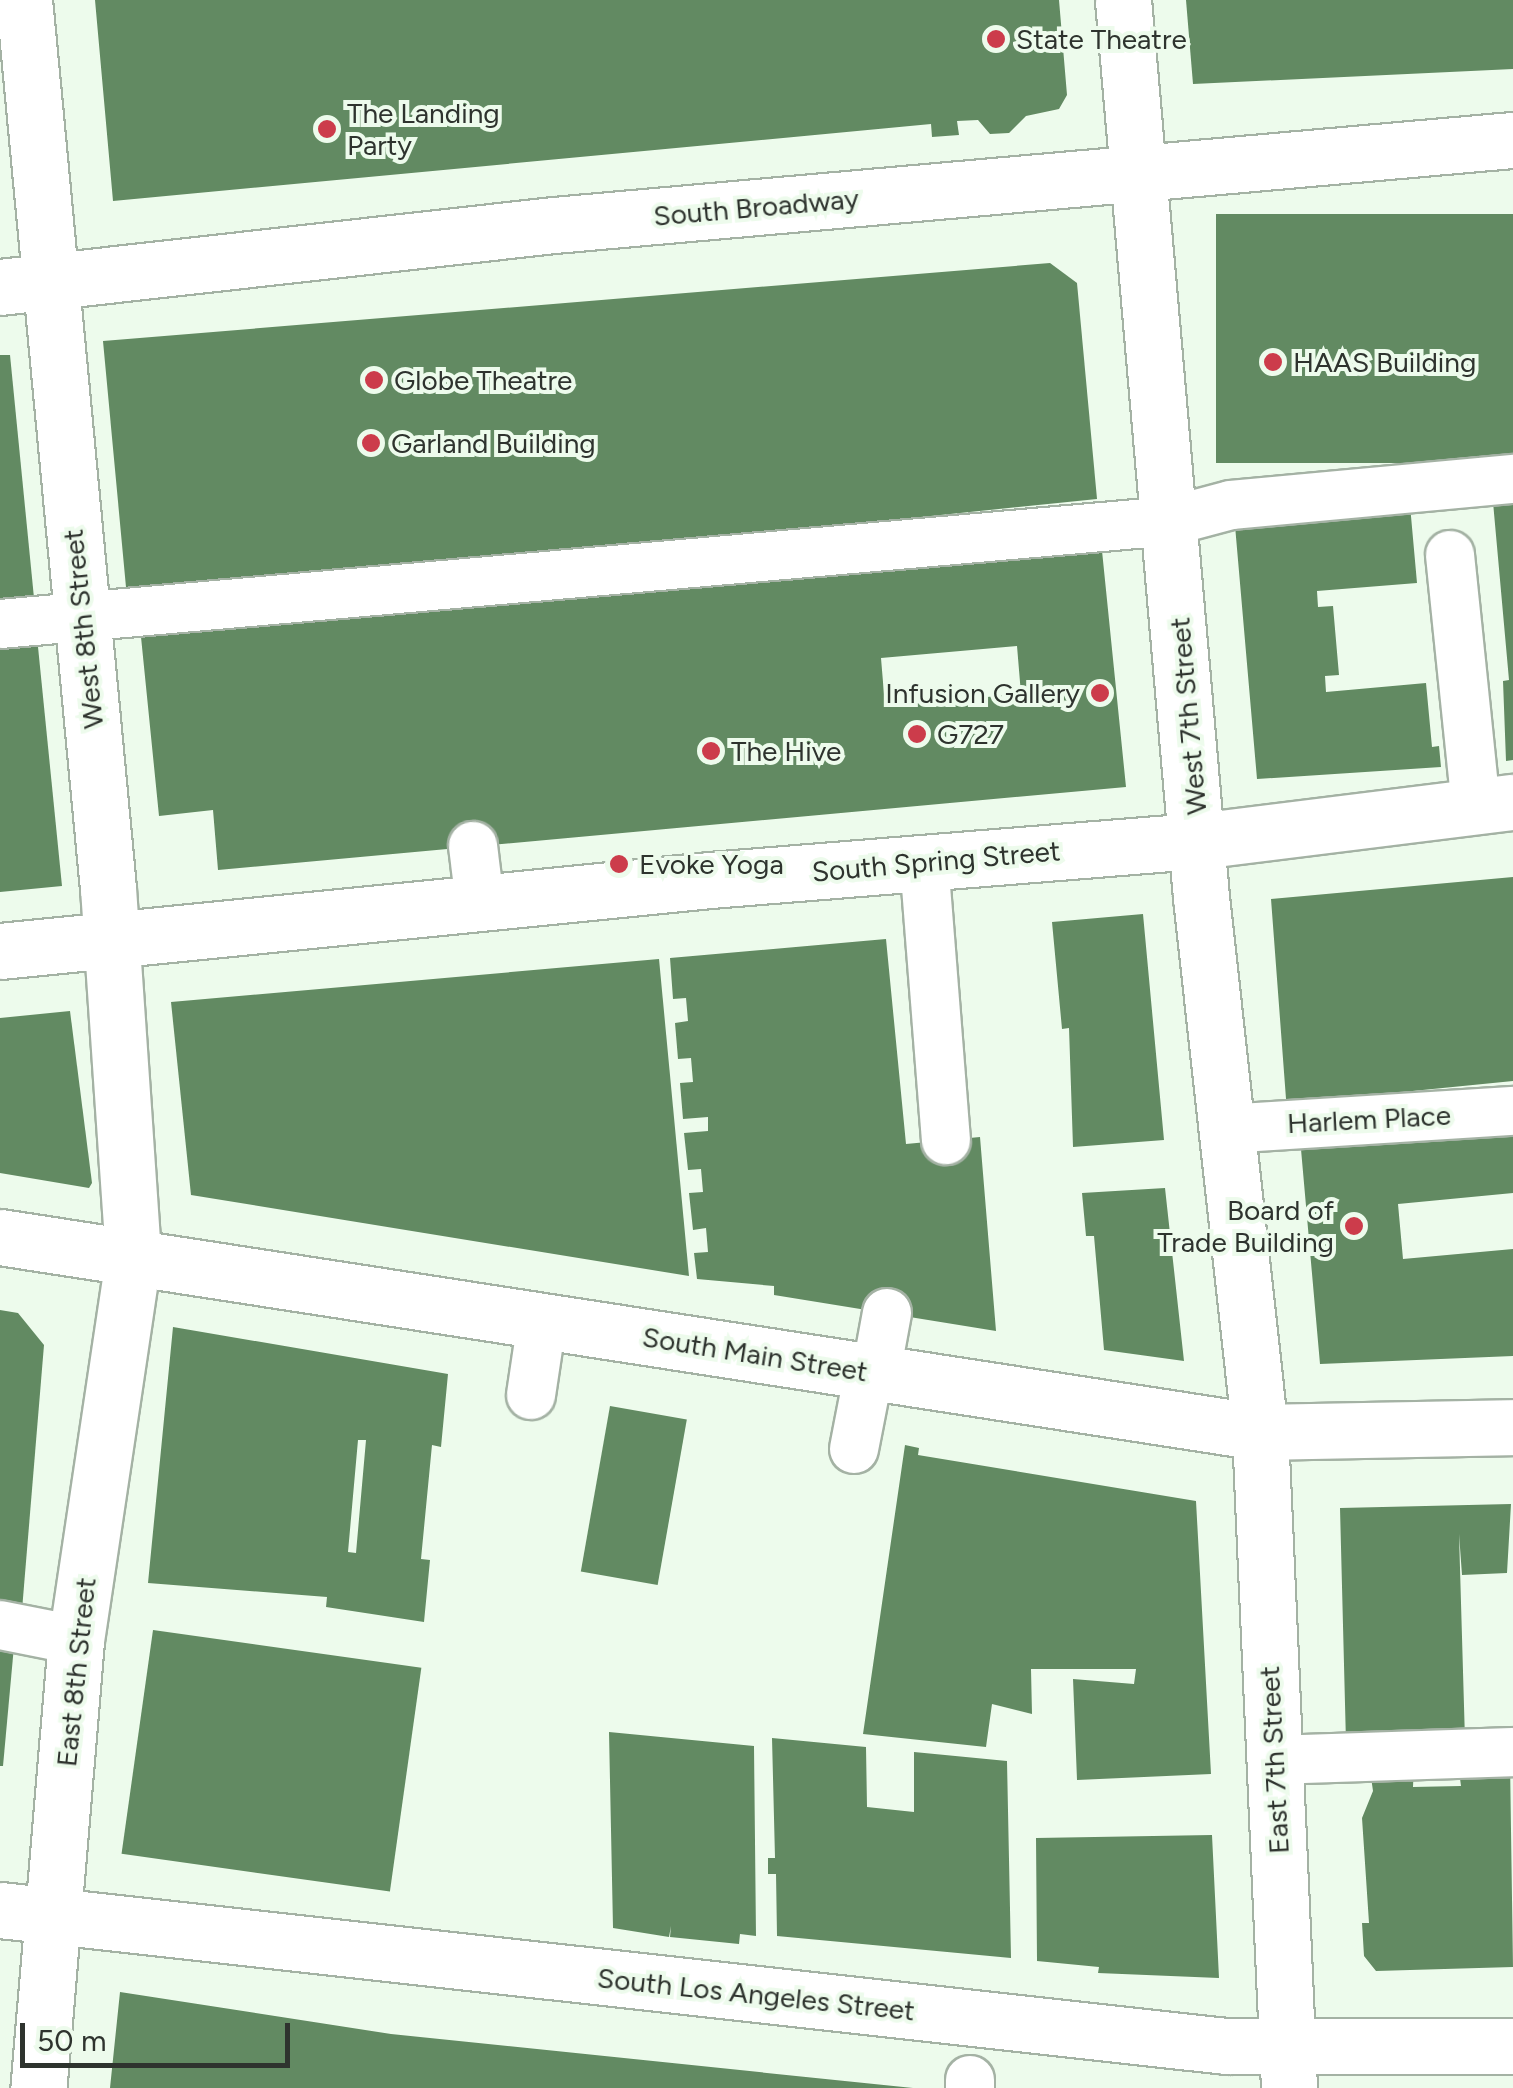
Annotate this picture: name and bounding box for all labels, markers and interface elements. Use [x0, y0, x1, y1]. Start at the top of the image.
place label: State Theatre [1016, 22, 1187, 56]
marker: State Theatre [985, 28, 1007, 50]
place label: The Landing Party [347, 96, 500, 162]
marker: The Landing Party [316, 118, 338, 140]
street label: South Broadway [652, 181, 860, 233]
place label: HAAS Building [1293, 345, 1476, 379]
marker: HAAS Building [1262, 351, 1284, 373]
place label: Globe Theatre [394, 363, 572, 397]
marker: Globe Theatre [363, 369, 385, 391]
place label: Garland Building [391, 426, 596, 460]
marker: Garland Building [360, 432, 382, 454]
street label: West 8th Street [56, 528, 110, 730]
street label: West 7th Street [1163, 616, 1213, 816]
place label: Infusion Gallery [885, 676, 1080, 710]
marker: Infusion Gallery [1089, 682, 1111, 704]
place label: G727 [937, 717, 1004, 751]
marker: G727 [906, 723, 928, 745]
place label: The Hive [731, 734, 841, 768]
marker: The Hive [700, 740, 722, 762]
street label: South Spring Street [810, 833, 1062, 889]
place label: Evoke Yoga [639, 847, 784, 881]
marker: Evoke Yoga [608, 853, 630, 875]
street label: Harlem Place [1286, 1098, 1452, 1140]
place label: Board of Trade Building [1157, 1193, 1334, 1259]
marker: Board of Trade Building [1343, 1215, 1365, 1237]
street label: South Main Street [640, 1320, 870, 1388]
street label: East 8th Street [49, 1576, 103, 1768]
street label: East 7th Street [1252, 1665, 1296, 1855]
street label: South Los Angeles Street [596, 1961, 916, 2027]
scale bar [25, 2003, 295, 2065]
text: 50 m [37, 2022, 106, 2059]

